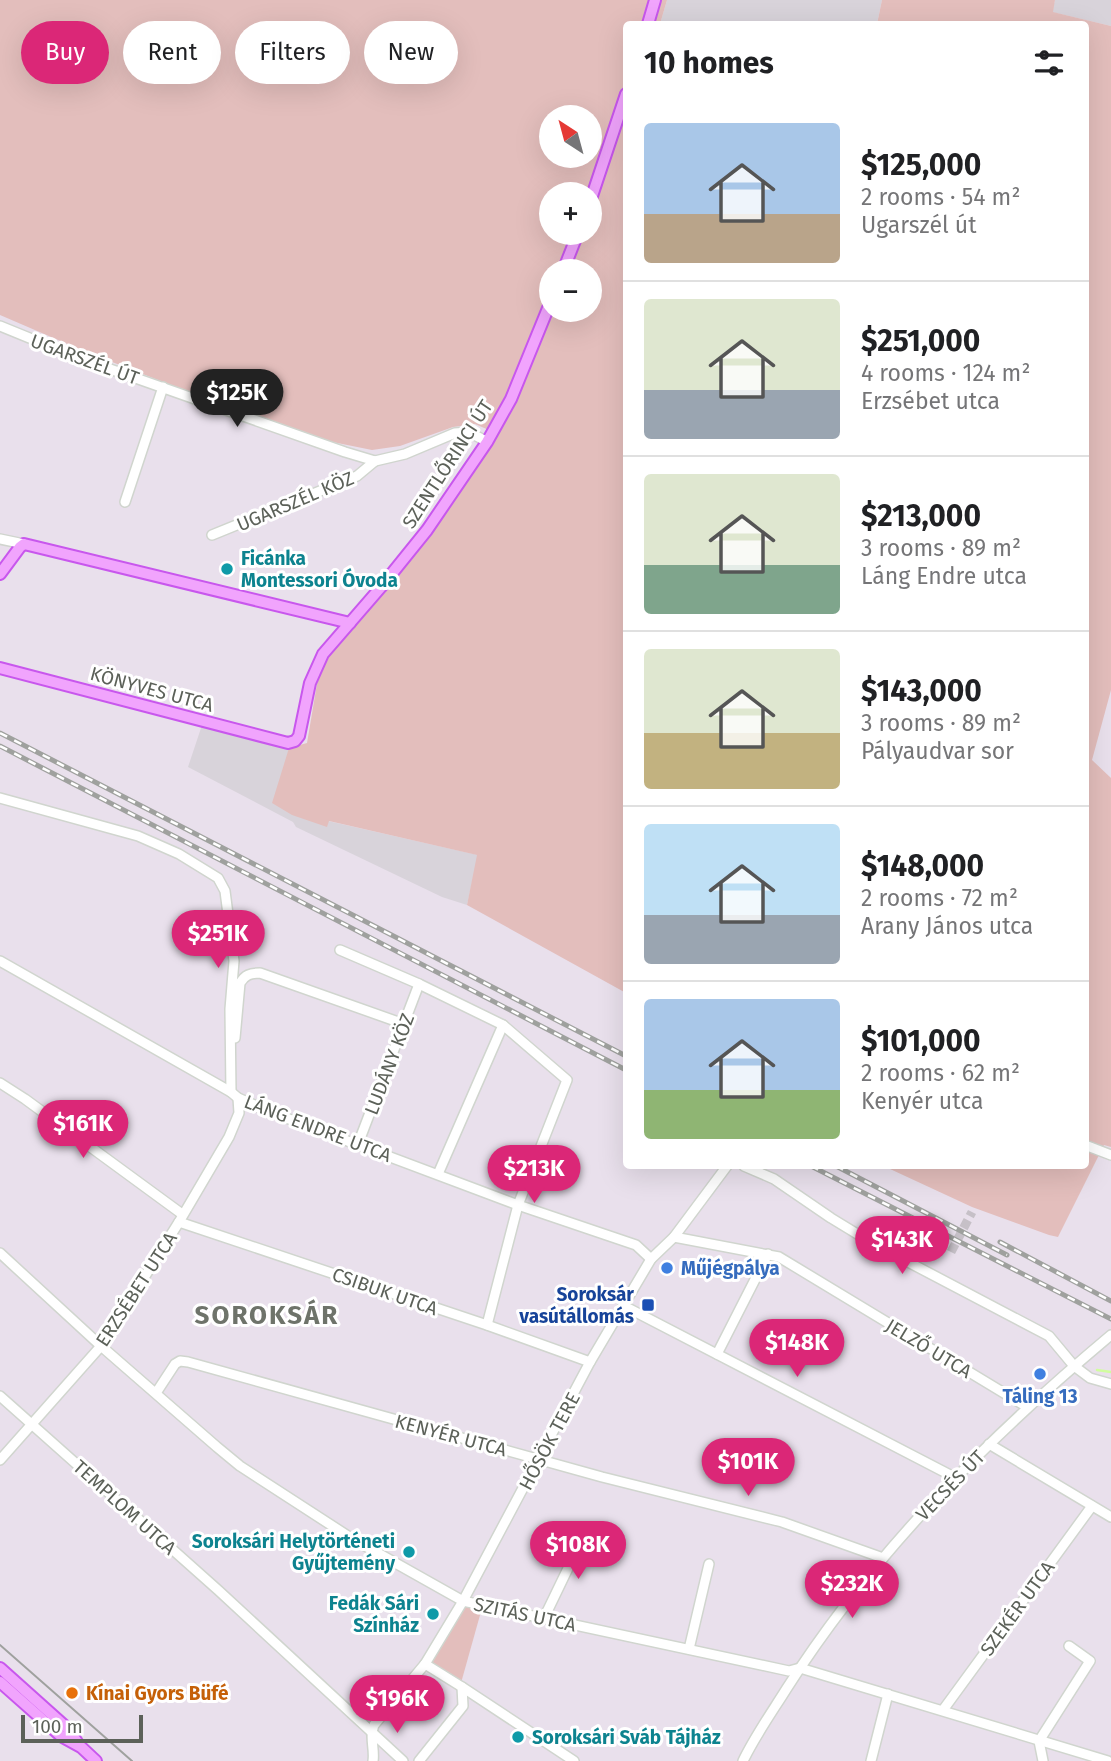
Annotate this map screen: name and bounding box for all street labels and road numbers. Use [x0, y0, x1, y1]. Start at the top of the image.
street label: UGARSZÉL ÚT [27, 329, 142, 390]
street label: SZENTLŐRINCI ÚT [397, 396, 498, 533]
street label: UGARSZÉL KÖZ [233, 466, 357, 536]
street label: KÖNYVES UTCA [88, 662, 216, 717]
street label: LUDÁNY KÖZ [360, 1010, 419, 1118]
street label: LÁNG ENDRE UTCA [241, 1090, 395, 1167]
street label: ERZSÉBET UTCA [91, 1228, 182, 1351]
street label: CSIBUK UTCA [329, 1263, 441, 1320]
street label: JELZŐ UTCA [882, 1314, 976, 1383]
street label: HŐSÖK TERE [514, 1388, 585, 1494]
street label: KENYÉR UTCA [392, 1410, 509, 1461]
street label: VECSÉS ÚT [911, 1445, 990, 1525]
street label: TEMPLOM UTCA [68, 1455, 181, 1560]
street label: SZEKÉR UTCA [975, 1556, 1059, 1660]
street label: SZITÁS UTCA [472, 1592, 578, 1637]

